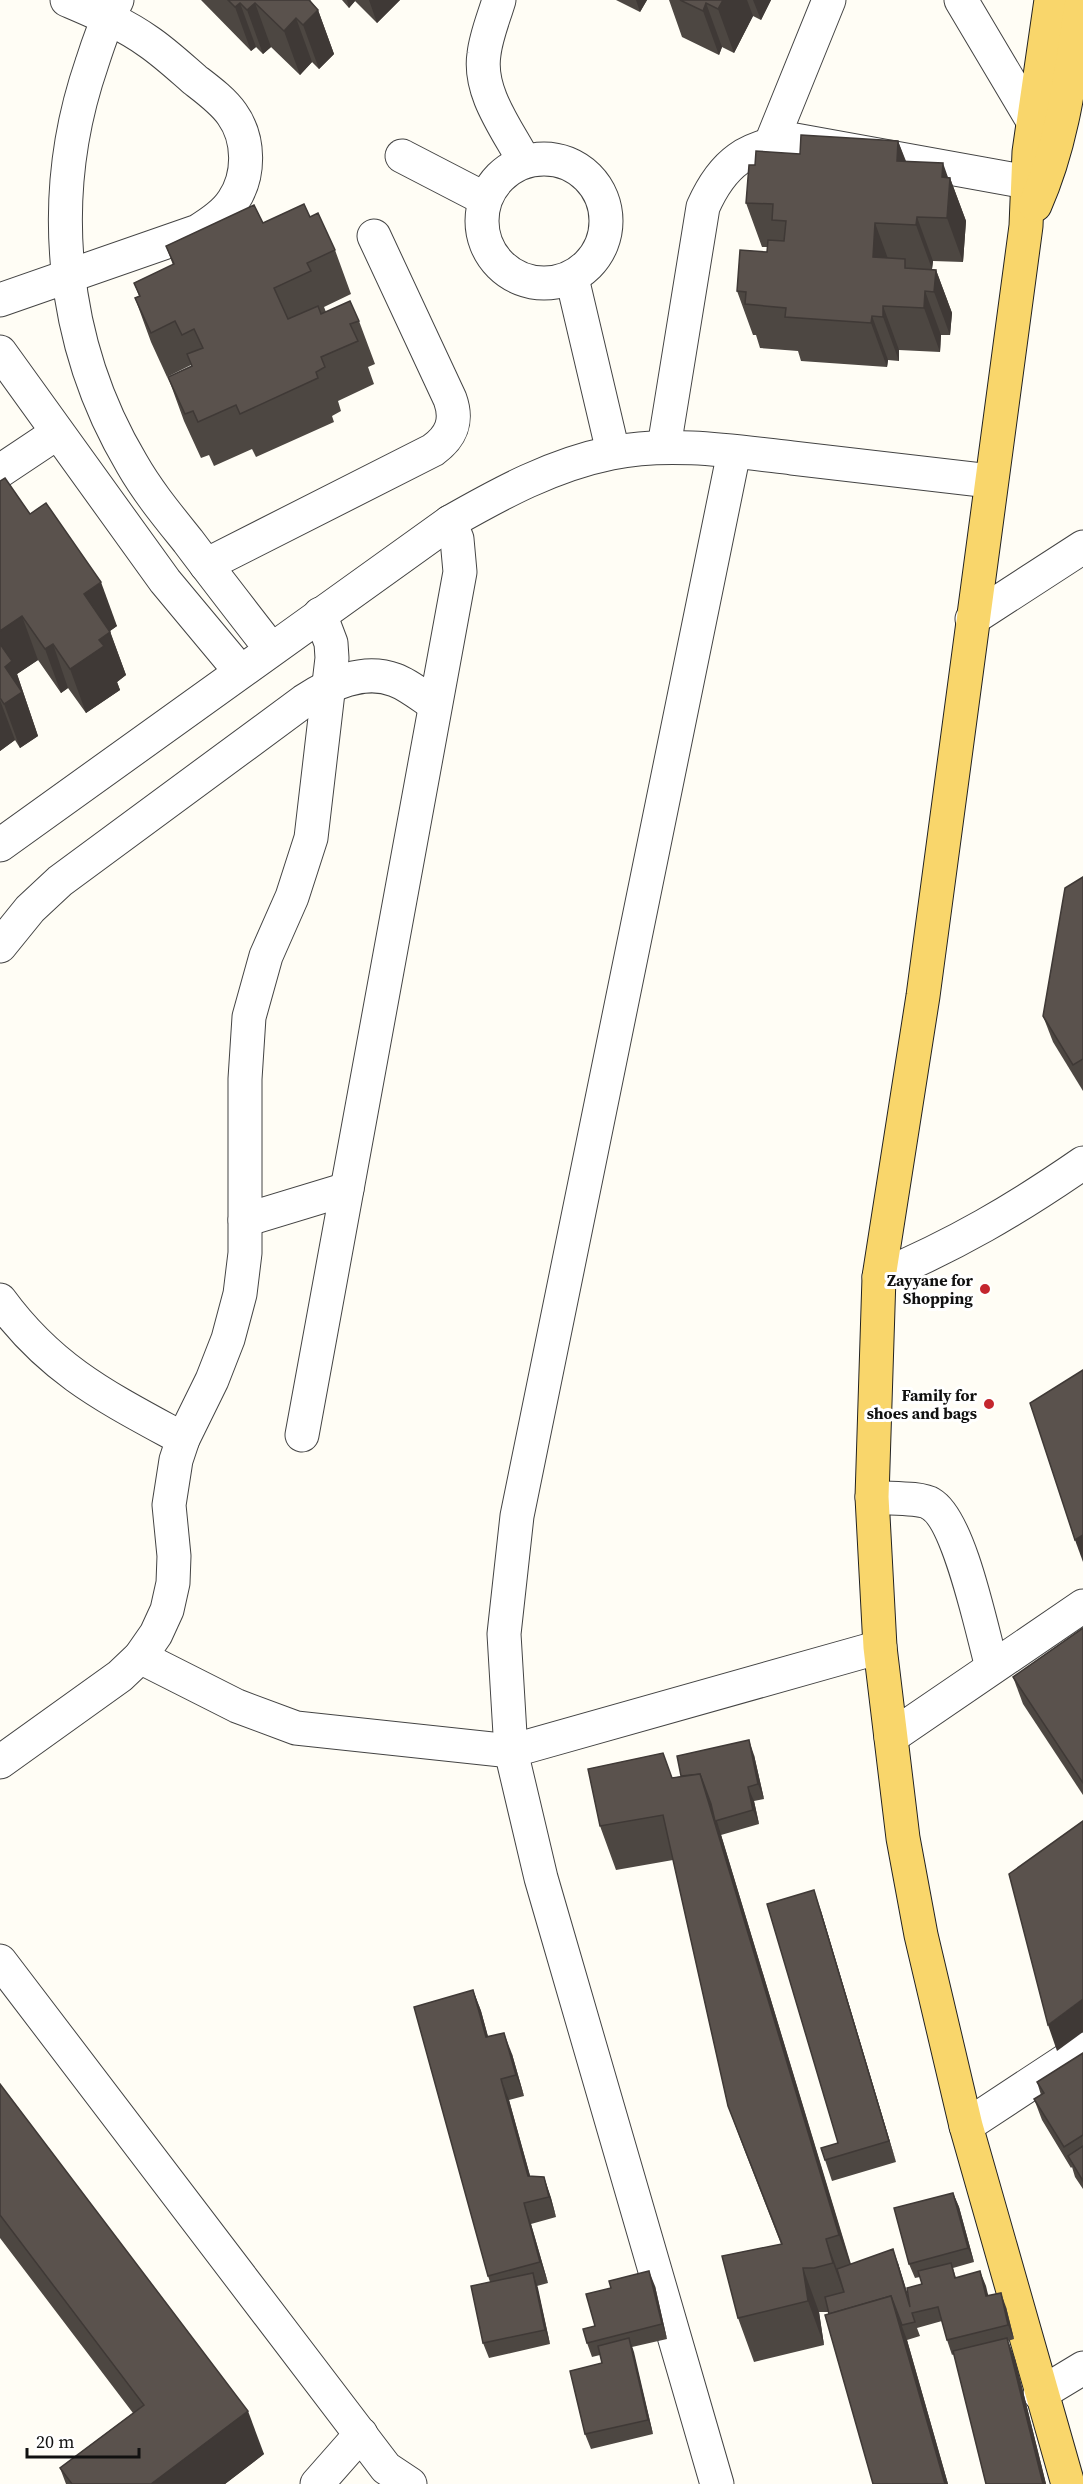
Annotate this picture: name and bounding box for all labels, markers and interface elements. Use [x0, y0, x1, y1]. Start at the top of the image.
place label: Zayyane for Shopping [887, 1269, 974, 1309]
marker: Zayyane for Shopping [978, 1282, 992, 1296]
place label: Family for shoes and bags [867, 1384, 978, 1424]
marker: Family for shoes and bags [982, 1397, 996, 1411]
scale bar [27, 2421, 140, 2459]
text: 20 m [36, 2429, 74, 2454]

